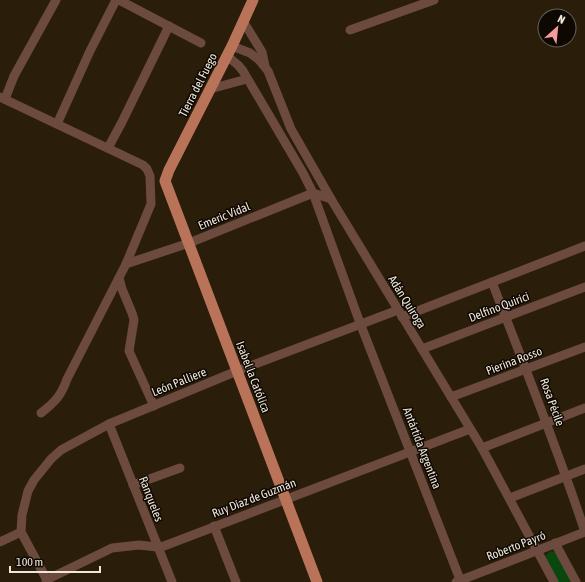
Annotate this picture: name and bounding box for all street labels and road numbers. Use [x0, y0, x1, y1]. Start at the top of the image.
street label: Tierra del Fuego [176, 50, 220, 119]
street label: Emeric Vidal [196, 199, 253, 233]
street label: Adán Quiroga [385, 273, 429, 331]
street label: Delfino Quirici [467, 289, 531, 325]
street label: Isabel la Católica [233, 339, 273, 415]
street label: Pierina Rosso [484, 344, 544, 378]
street label: León Palliere [150, 365, 208, 399]
street label: Rosa Pécile [537, 376, 567, 428]
street label: Antártida Argentina [400, 405, 444, 491]
street label: Ranqueles [136, 475, 166, 523]
street label: Ruy Díaz de Guzmán [210, 476, 298, 520]
street label: Roberto Payró [484, 528, 548, 564]

